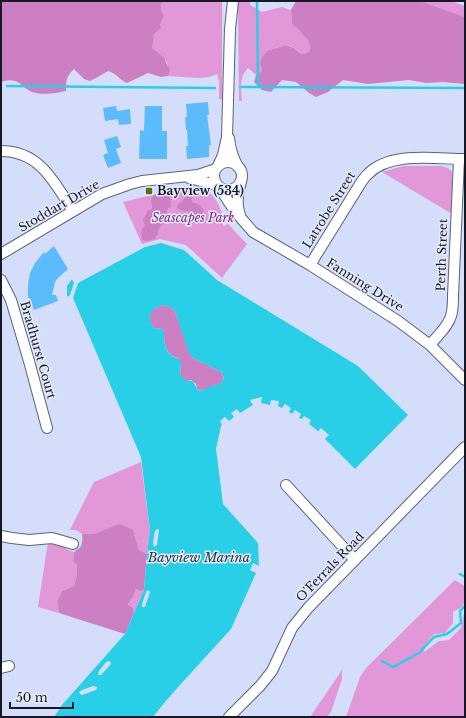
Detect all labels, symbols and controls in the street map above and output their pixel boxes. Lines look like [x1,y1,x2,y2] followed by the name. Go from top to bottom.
[299,168,358,251] street label: Latrobe Street
[16,176,102,235] street label: Stoddart Drive
[157,183,244,198] place label: Bayview (534)
[144,186,154,196] marker: Bayview (534)
[152,210,234,225] park label: Seascapes Park
[433,218,450,292] street label: Perth Street
[324,255,407,314] street label: Fanning Drive
[17,299,60,401] street label: Bradhurst Court
[293,529,367,605] street label: O'Ferrals Road
[147,549,250,566] water label: Bayview Marina
[10,684,73,710] scale bar
[16,690,48,705] text: 50 m

